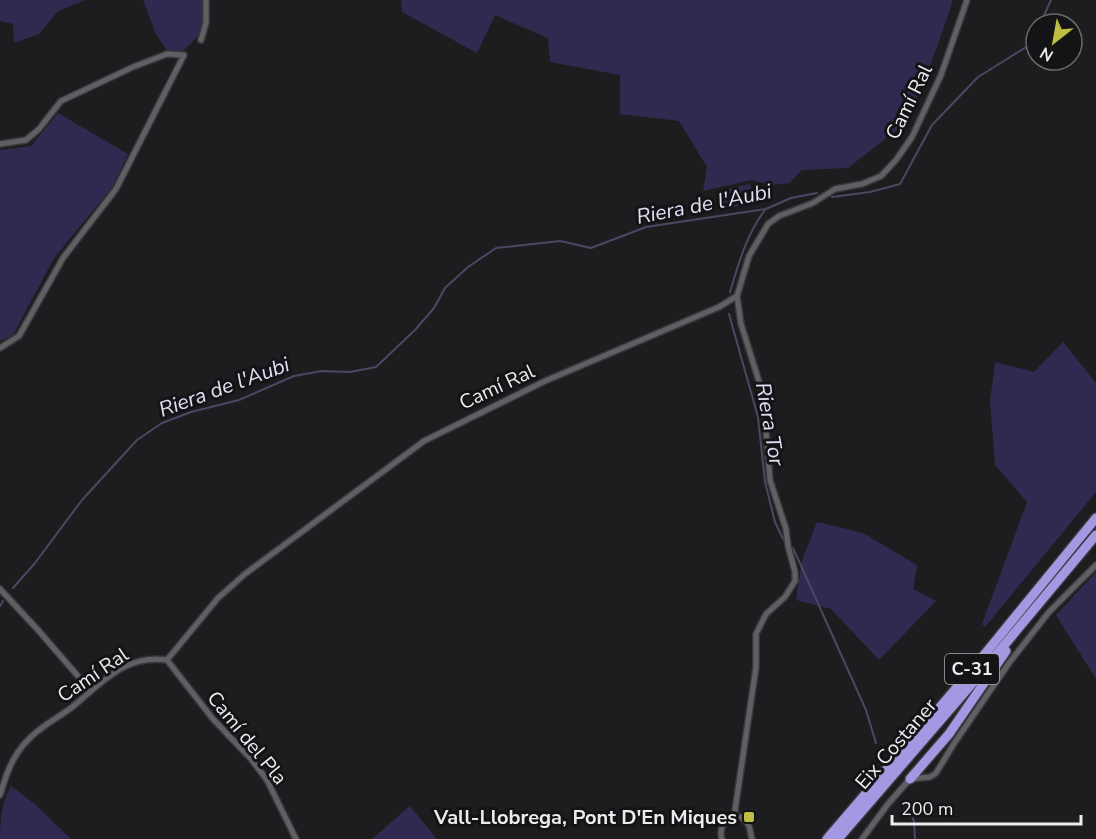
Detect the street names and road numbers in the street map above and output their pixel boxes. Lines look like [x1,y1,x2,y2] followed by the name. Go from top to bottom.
[879,60,939,144] street label: Camí Ral
[455,358,539,416] street label: Camí Ral
[52,641,134,709] street label: Camí Ral
[945,654,999,684] road number: C-31
[201,686,293,790] street label: Camí del Pla
[849,693,943,795] street label: Eix Costaner

